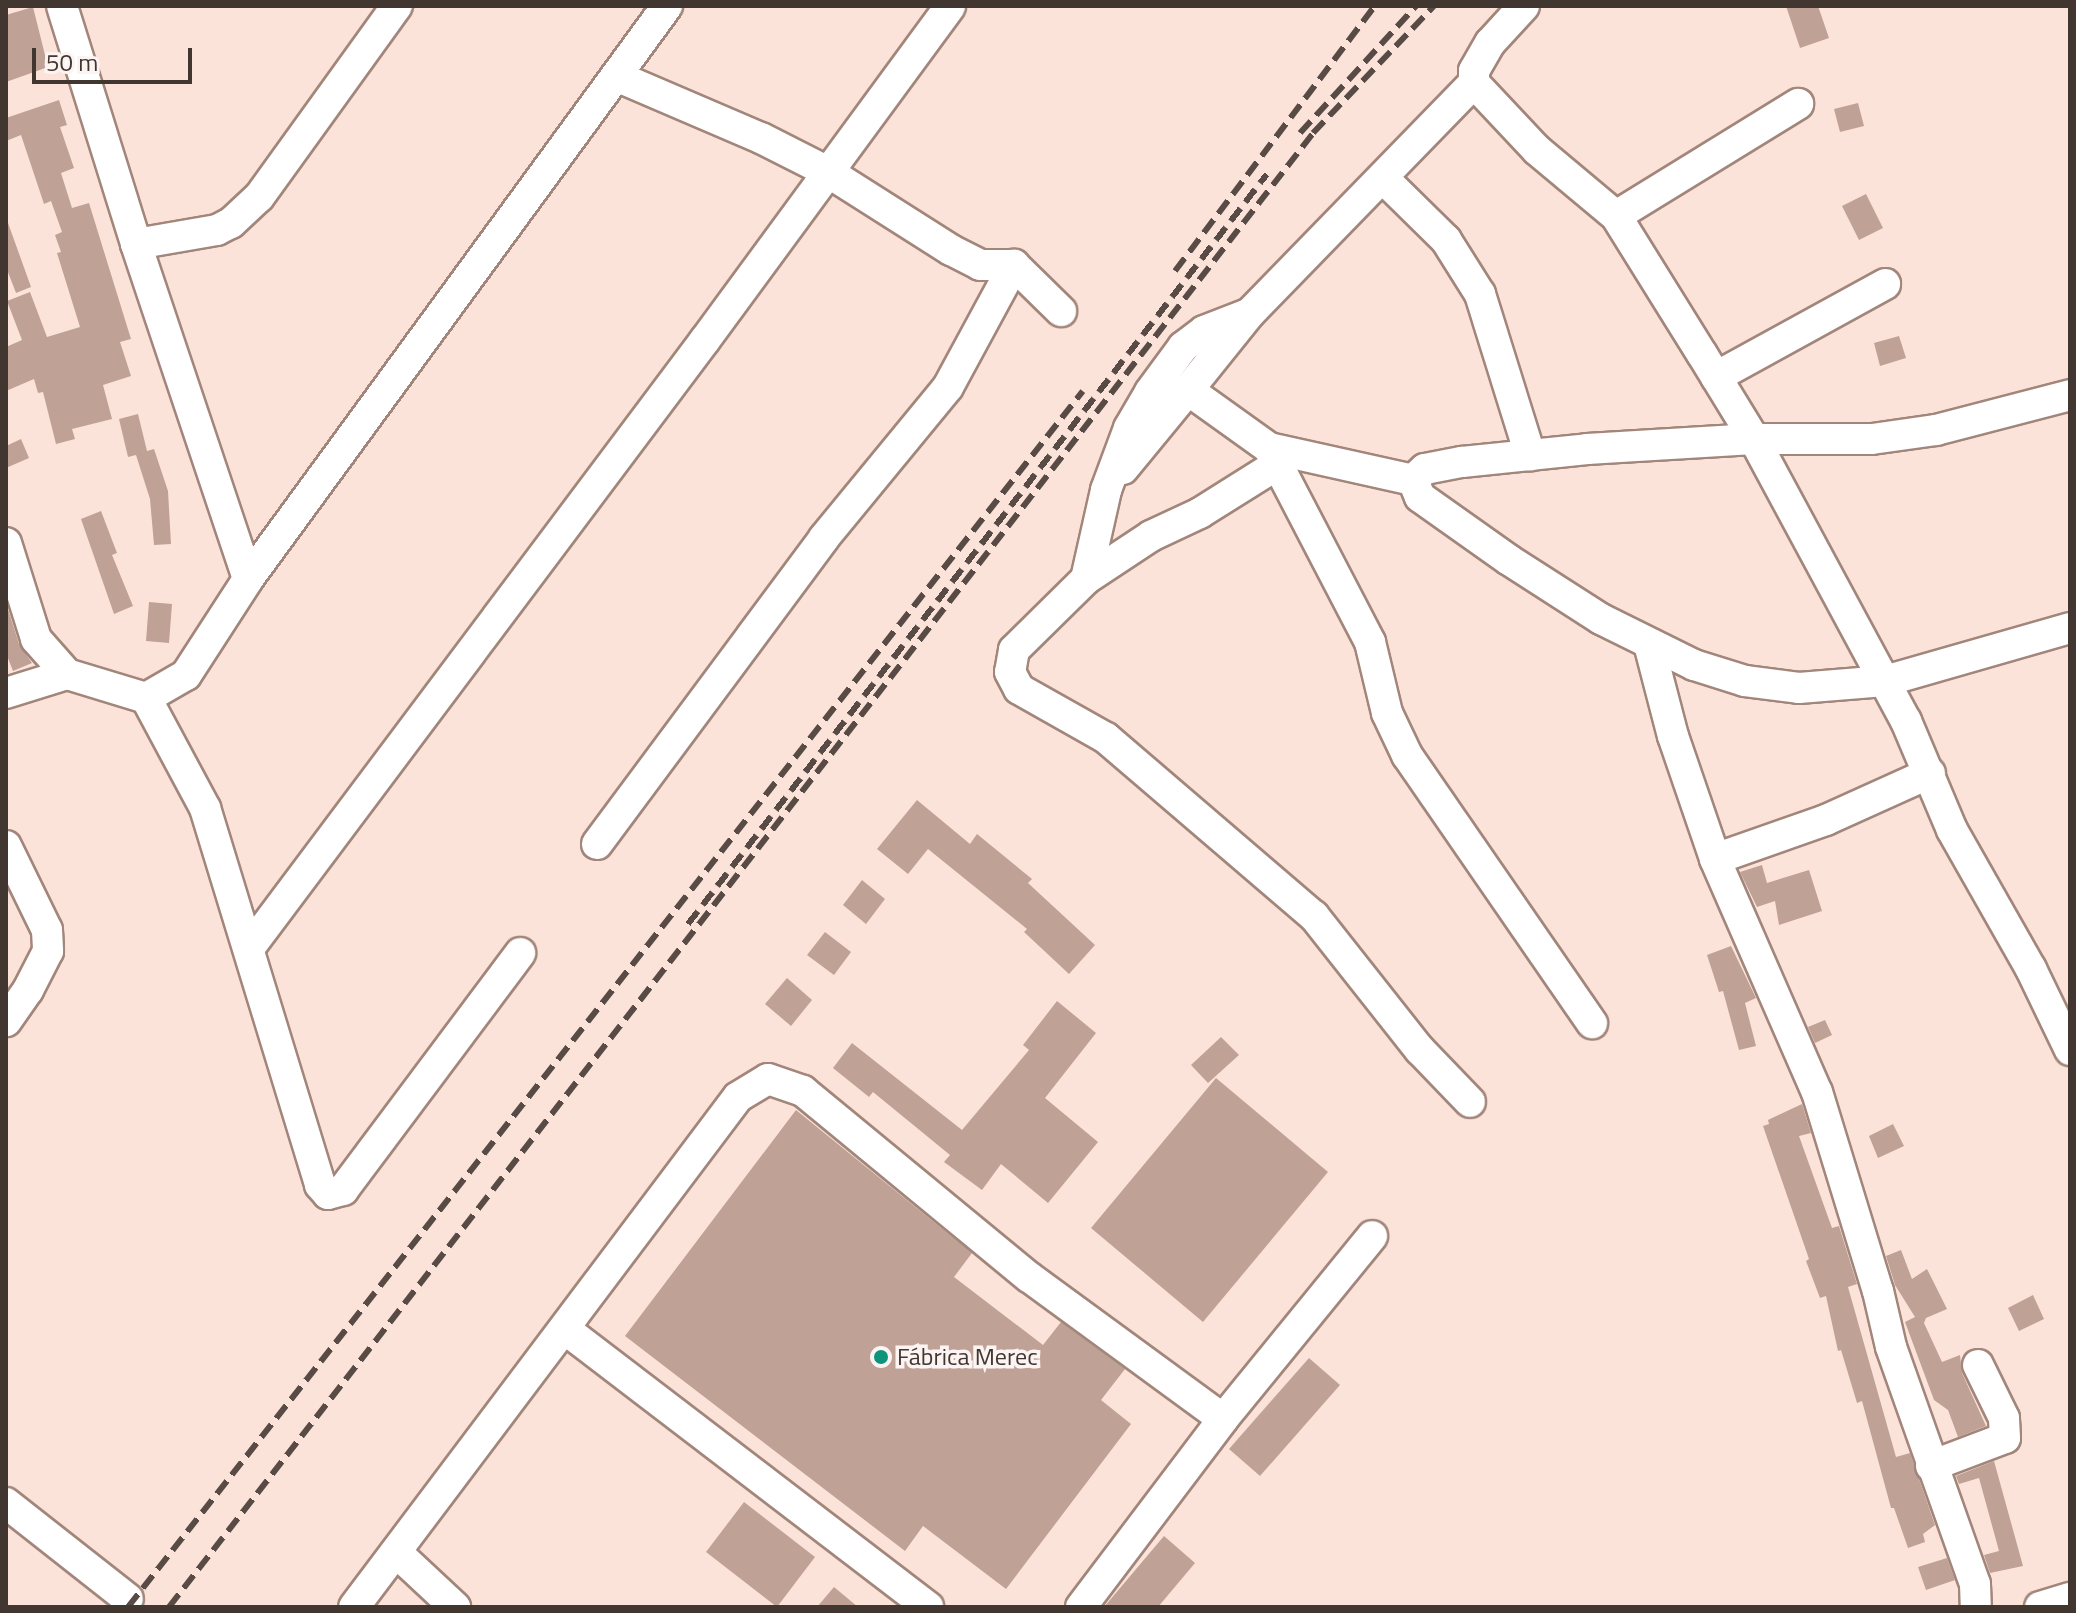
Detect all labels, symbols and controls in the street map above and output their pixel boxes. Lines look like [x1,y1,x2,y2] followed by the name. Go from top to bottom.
[36,32,196,82] scale bar
[46,44,98,80] text: 50 m
[897,1343,1038,1371] place label: Fábrica Merec
[872,1348,890,1366] marker: Fábrica Merec

